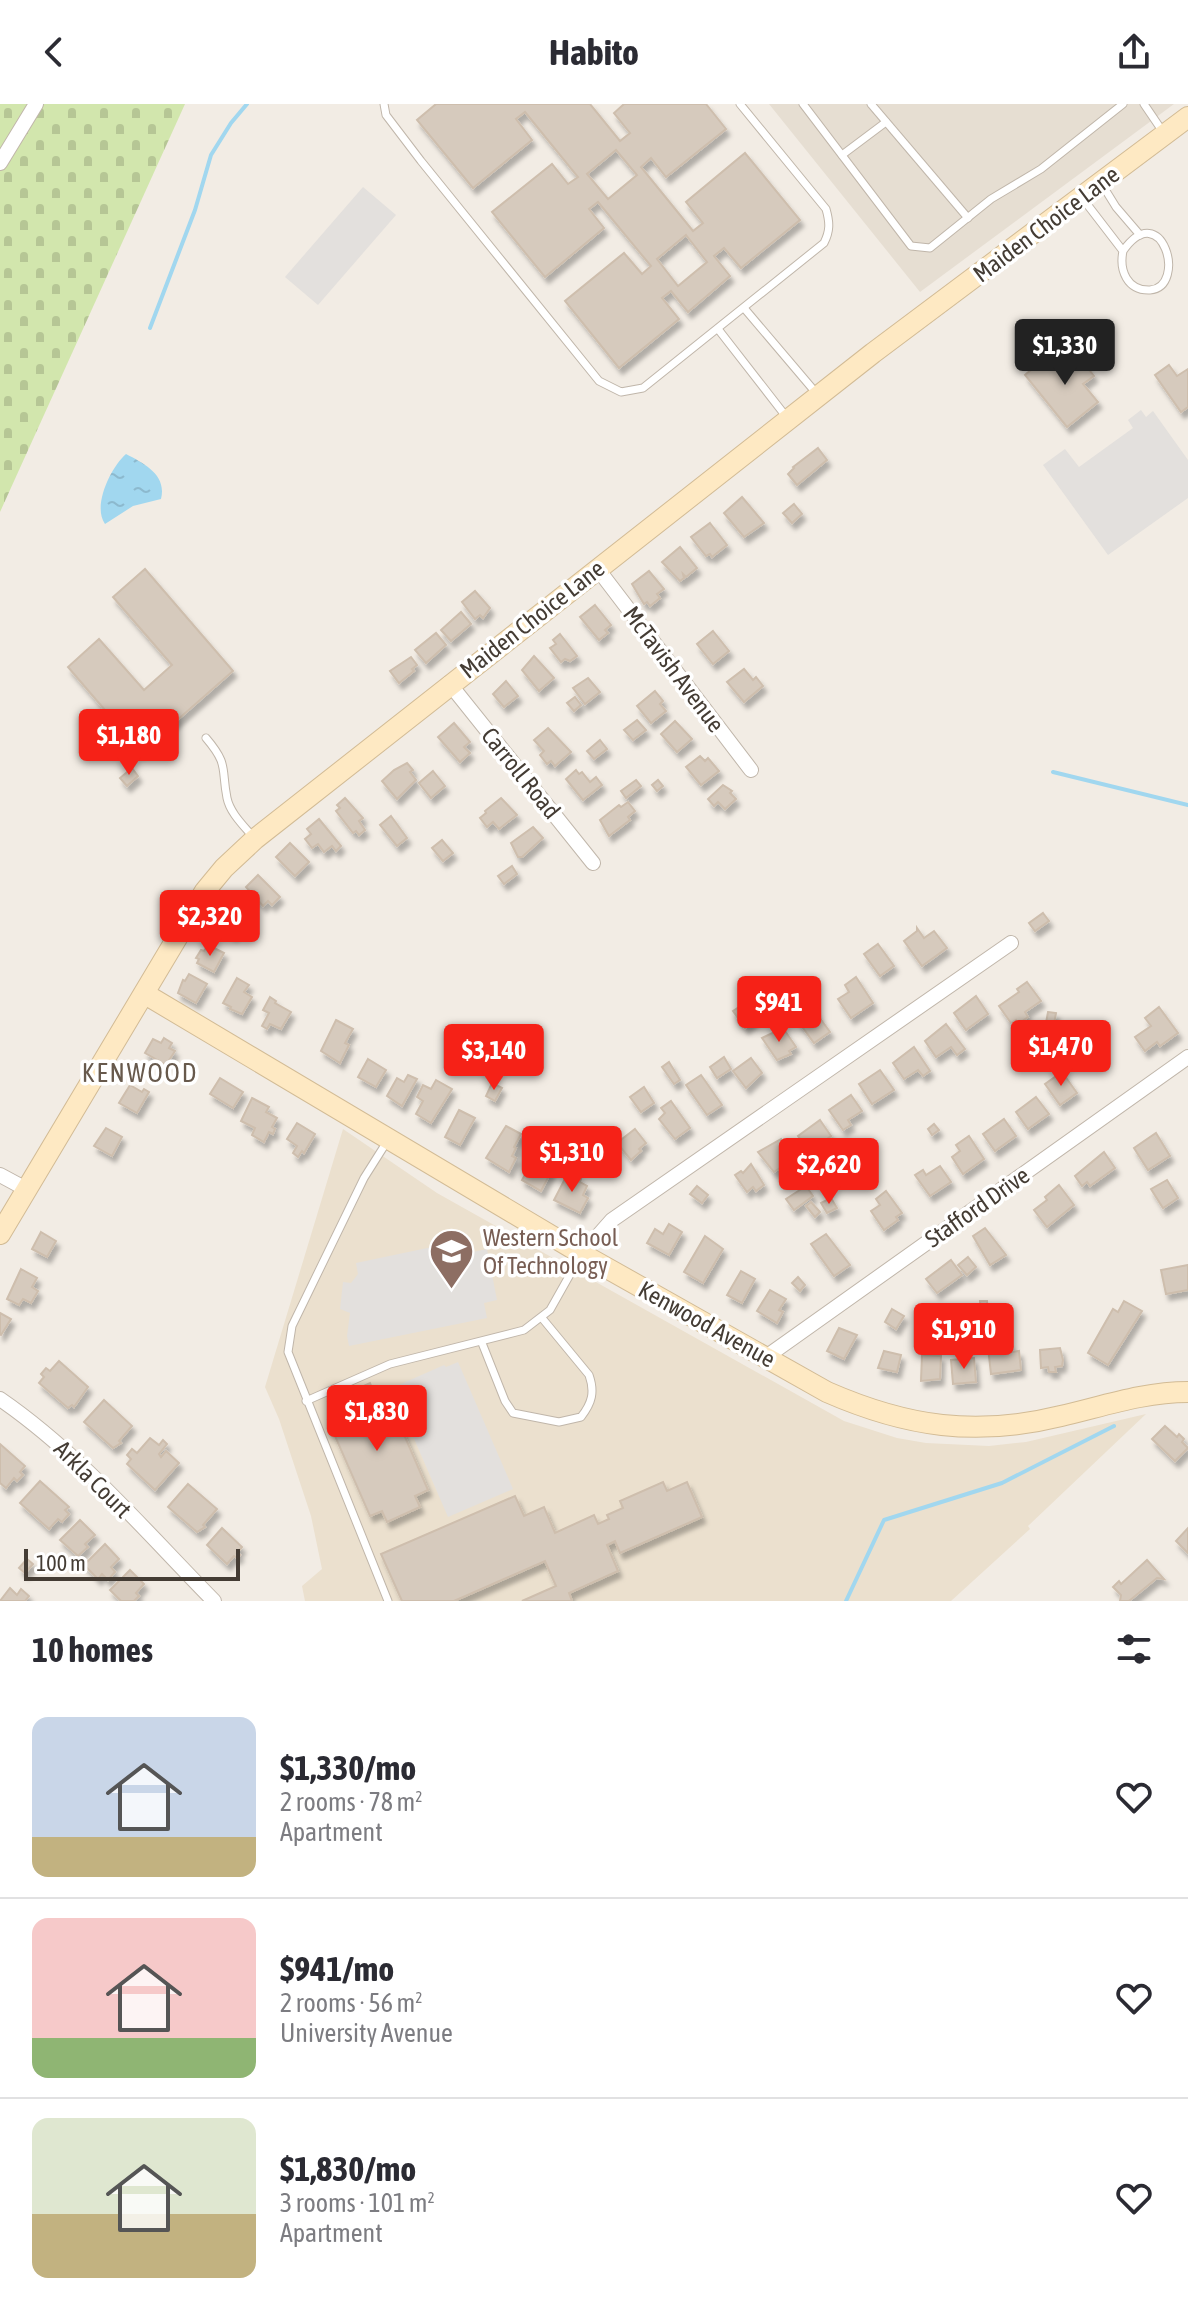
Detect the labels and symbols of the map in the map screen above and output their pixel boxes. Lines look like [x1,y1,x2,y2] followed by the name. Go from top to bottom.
[968,160,1124,288] street label: Maiden Choice Lane
[1000,319,1130,387] pin: $1,330
[455,554,609,684] street label: Maiden Choice Lane
[618,601,730,737] street label: McTavish Avenue
[64,709,194,777] pin: $1,180
[476,722,566,824] street label: Carroll Road
[145,890,275,958] pin: $2,320
[732,976,826,1044] pin: $941
[996,1020,1126,1088] pin: $1,470
[429,1024,559,1092] pin: $3,140
[82,1058,198,1088] district label: KENWOOD
[507,1126,637,1194] pin: $1,310
[764,1138,894,1206] pin: $2,620
[920,1161,1034,1253] street label: Stafford Drive
[483,1224,619,1279] place label: Western School Of Technology
[428,1227,476,1290] school or university icon: Western School Of Technology
[634,1275,780,1373] street label: Kenwood Avenue
[899,1303,1029,1371] pin: $1,910
[312,1385,442,1453] pin: $1,830
[49,1435,137,1523] street label: Arkla Court
[24,1545,240,1581] scale bar

